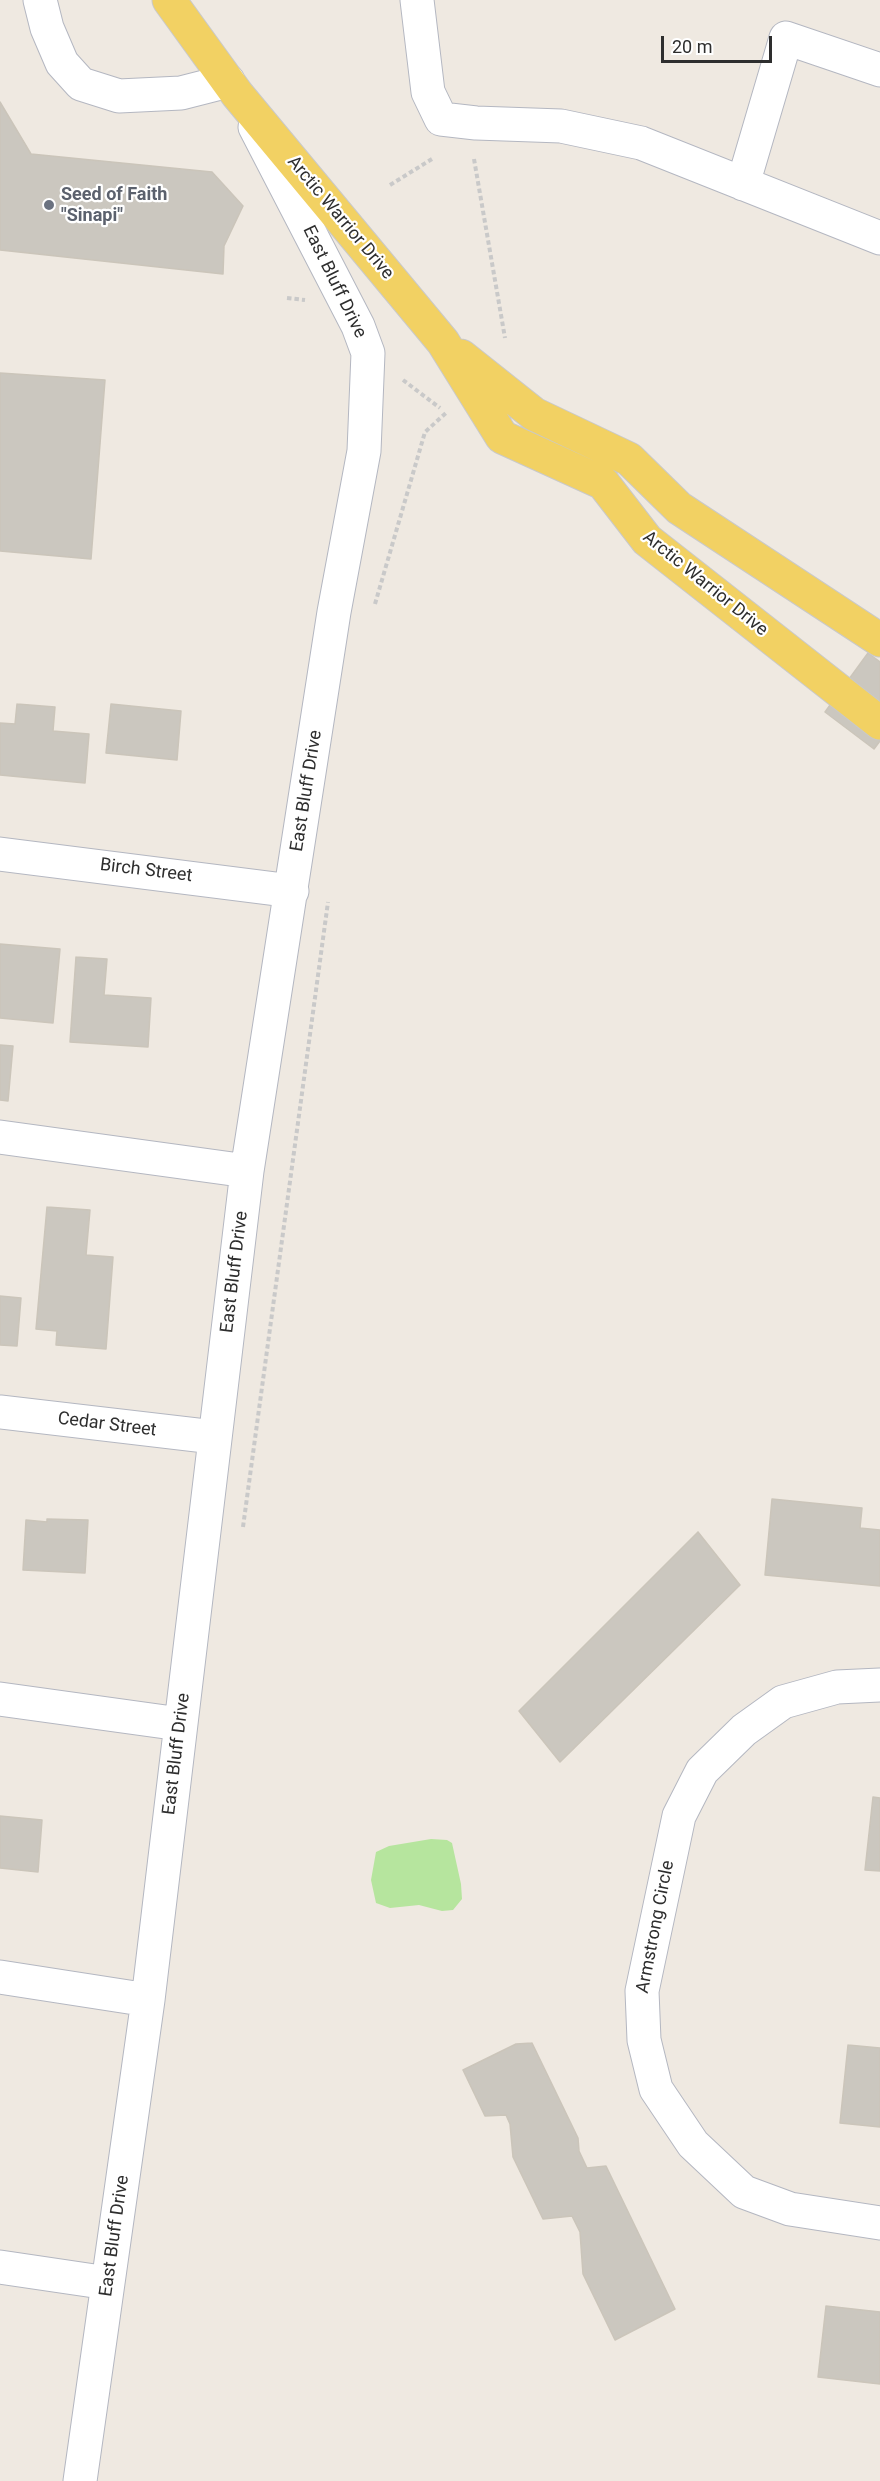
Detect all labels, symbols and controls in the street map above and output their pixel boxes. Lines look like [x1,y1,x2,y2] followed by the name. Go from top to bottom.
[664,24,775,62] scale bar
[672,36,712,57] text: 20 m
[282,152,398,284] street label: Arctic Warrior Drive
[61,184,167,226] place label: Seed of Faith "Sinapi"
[42,198,56,212] marker: Seed of Faith "Sinapi"
[297,222,371,342] street label: East Bluff Drive
[638,527,772,641] street label: Arctic Warrior Drive
[287,729,327,853] street label: East Bluff Drive
[99,855,193,887] street label: Birch Street
[217,1210,253,1334] street label: East Bluff Drive
[56,1408,158,1442] street label: Cedar Street
[159,1692,195,1816] street label: East Bluff Drive
[633,1859,679,1995] street label: Armstrong Circle
[96,2174,134,2298] street label: East Bluff Drive

